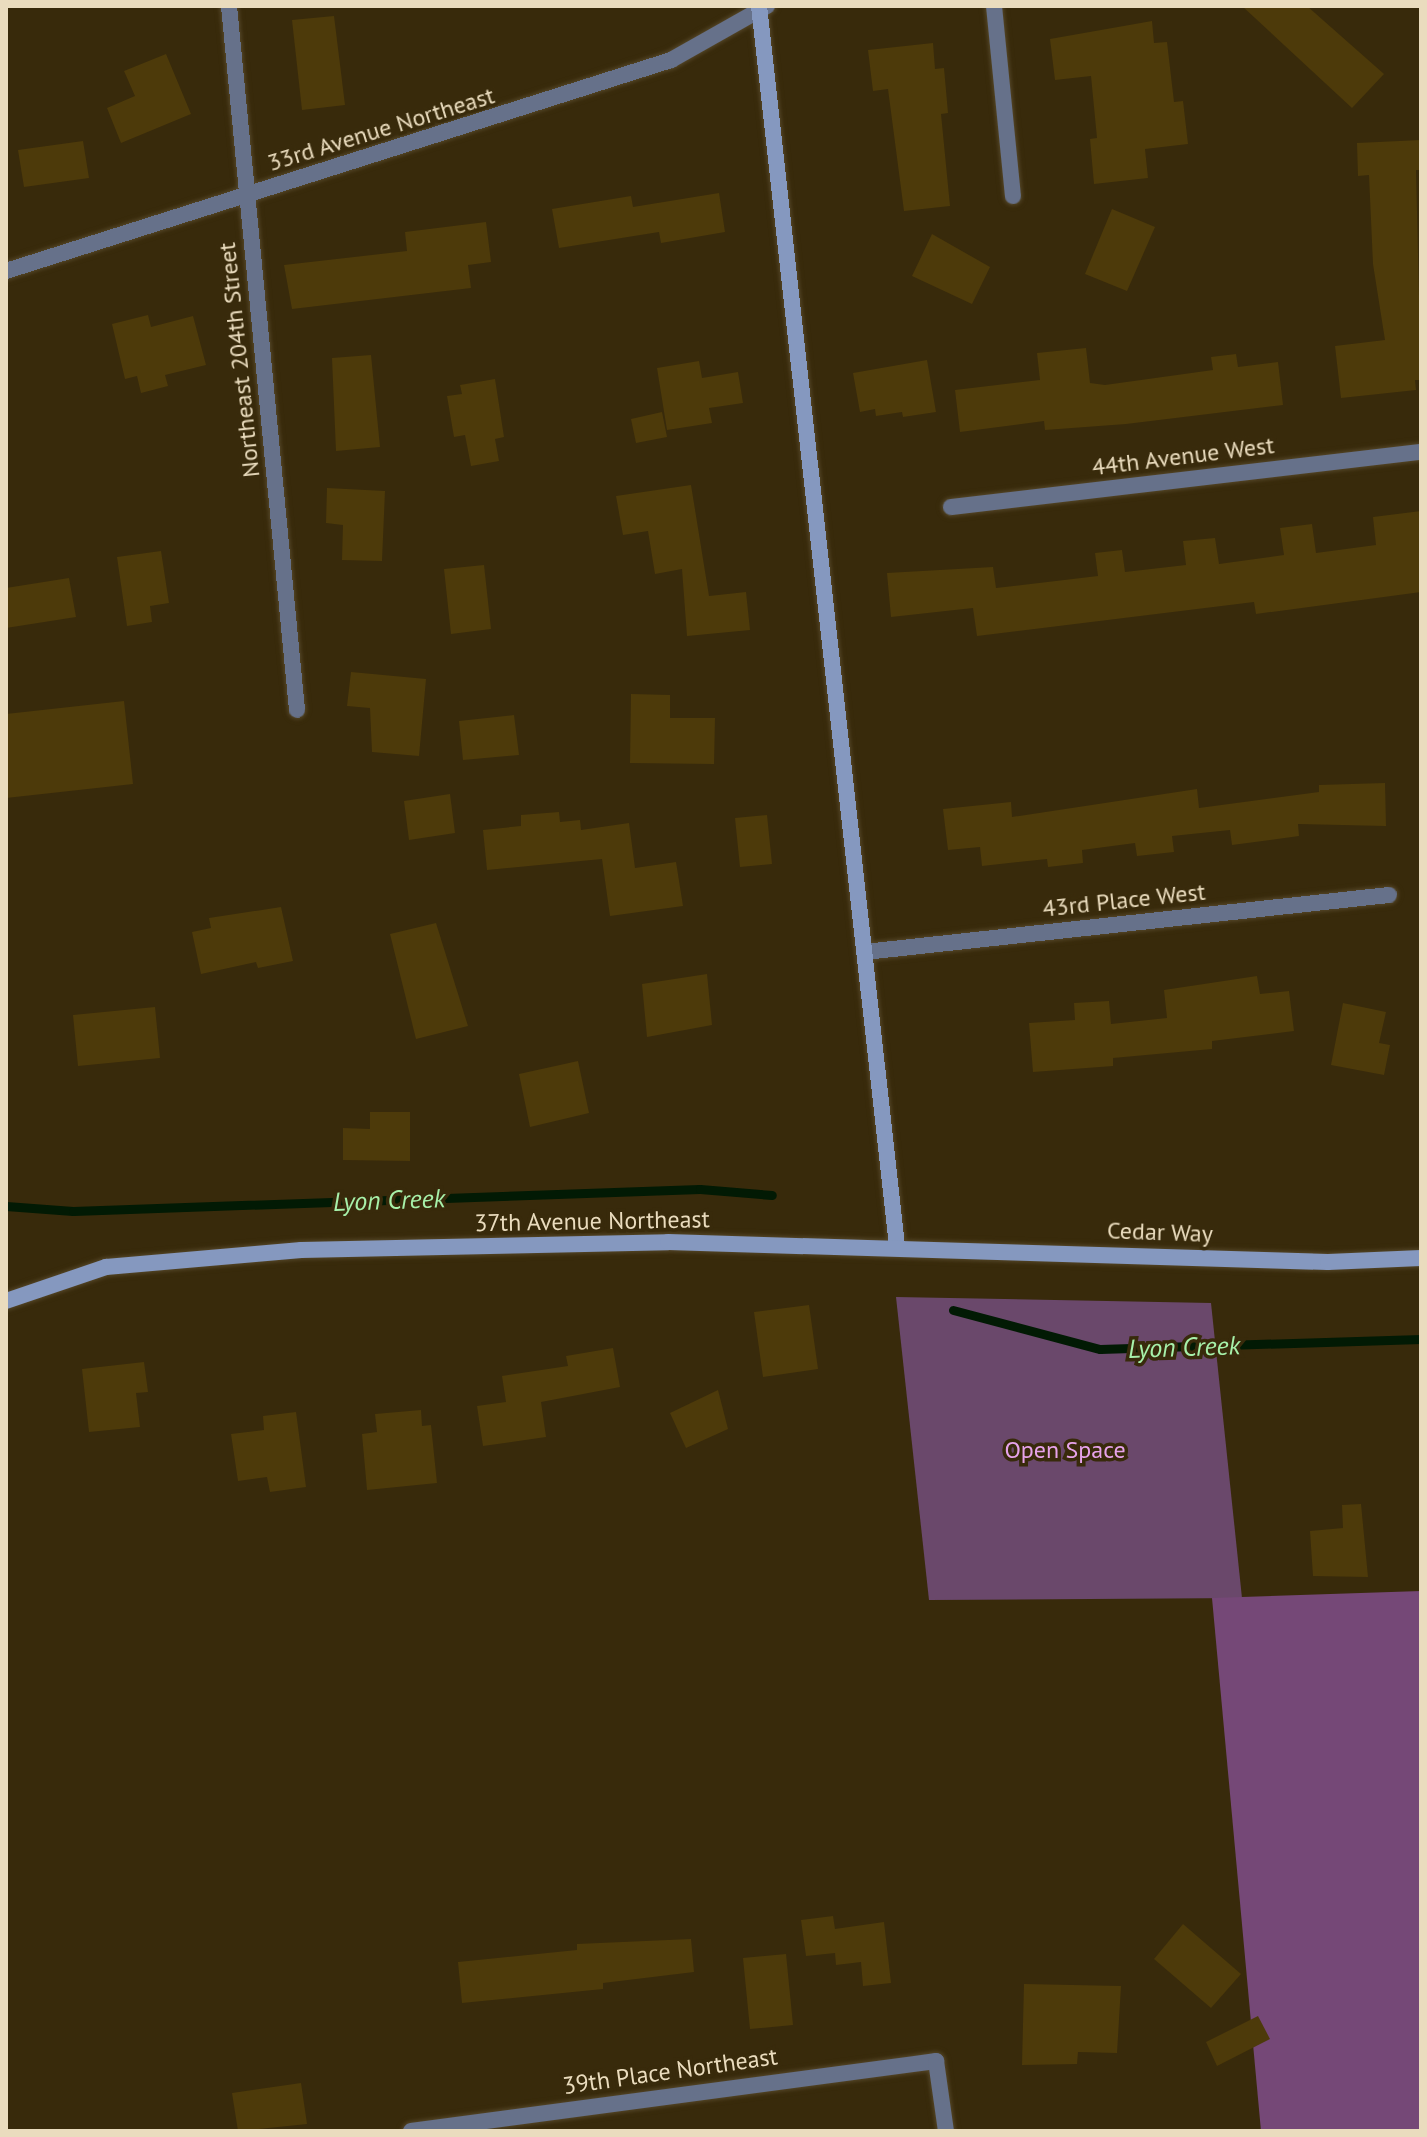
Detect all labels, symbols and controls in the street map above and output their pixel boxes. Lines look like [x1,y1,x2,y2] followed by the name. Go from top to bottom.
[264,81,498,177] street label: 33rd Avenue Northeast
[212,241,266,479] street label: Northeast 204th Street
[1090,430,1276,482] street label: 44th Avenue West
[1041,877,1207,923] street label: 43rd Place West
[332,1182,446,1218] water label: Lyon Creek
[474,1205,710,1237] street label: 37th Avenue Northeast
[1106,1216,1214,1248] street label: Cedar Way
[1127,1329,1241,1365] water label: Lyon Creek
[1004,1436,1126,1464] park label: Open Space
[561,2042,779,2100] street label: 39th Place Northeast

